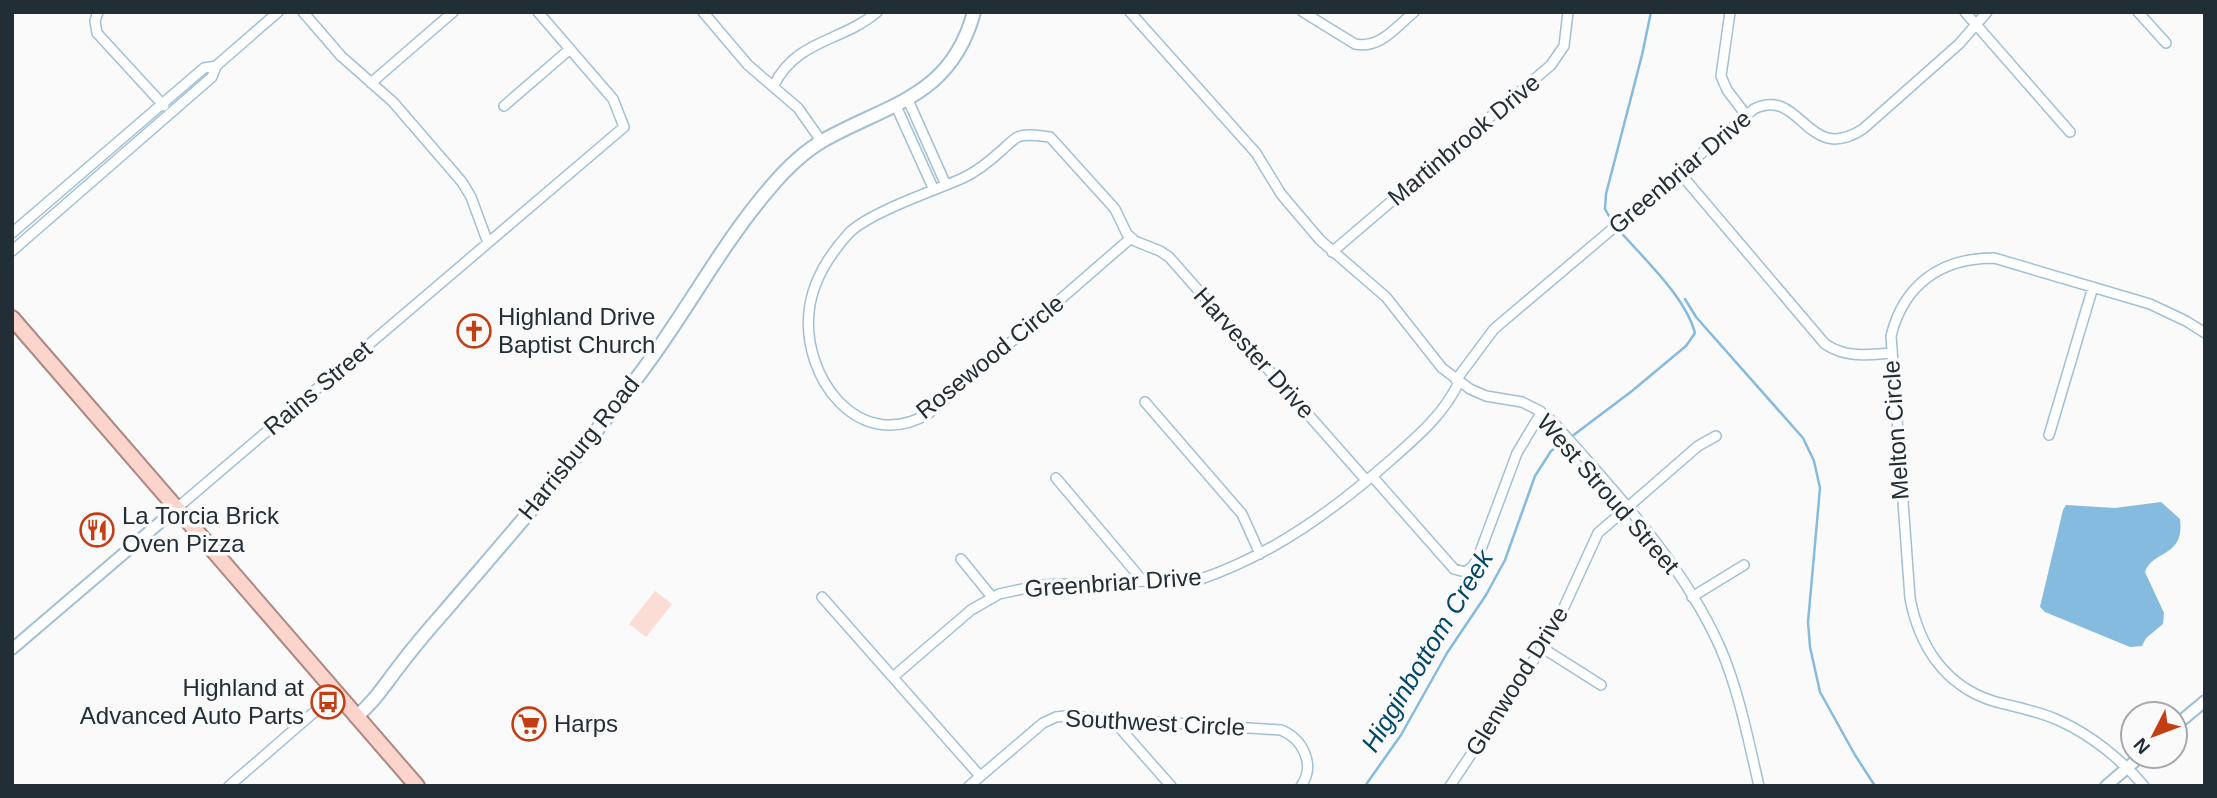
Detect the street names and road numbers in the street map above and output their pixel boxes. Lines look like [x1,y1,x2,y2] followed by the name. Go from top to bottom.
[1382,68,1545,211] street label: Martinbrook Drive
[1603,104,1756,239] street label: Greenbriar Drive
[1189,282,1320,424] street label: Harvester Drive
[911,289,1069,424] street label: Rosewood Circle
[258,335,377,440] street label: Rains Street
[1877,359,1914,501] street label: Melton Circle
[513,371,645,525] street label: Harrisburg Road
[1532,408,1685,579] street label: West Stroud Street
[1024,563,1202,602] street label: Greenbriar Drive
[1460,601,1573,760] street label: Glenwood Drive
[1064,704,1246,741] street label: Southwest Circle

